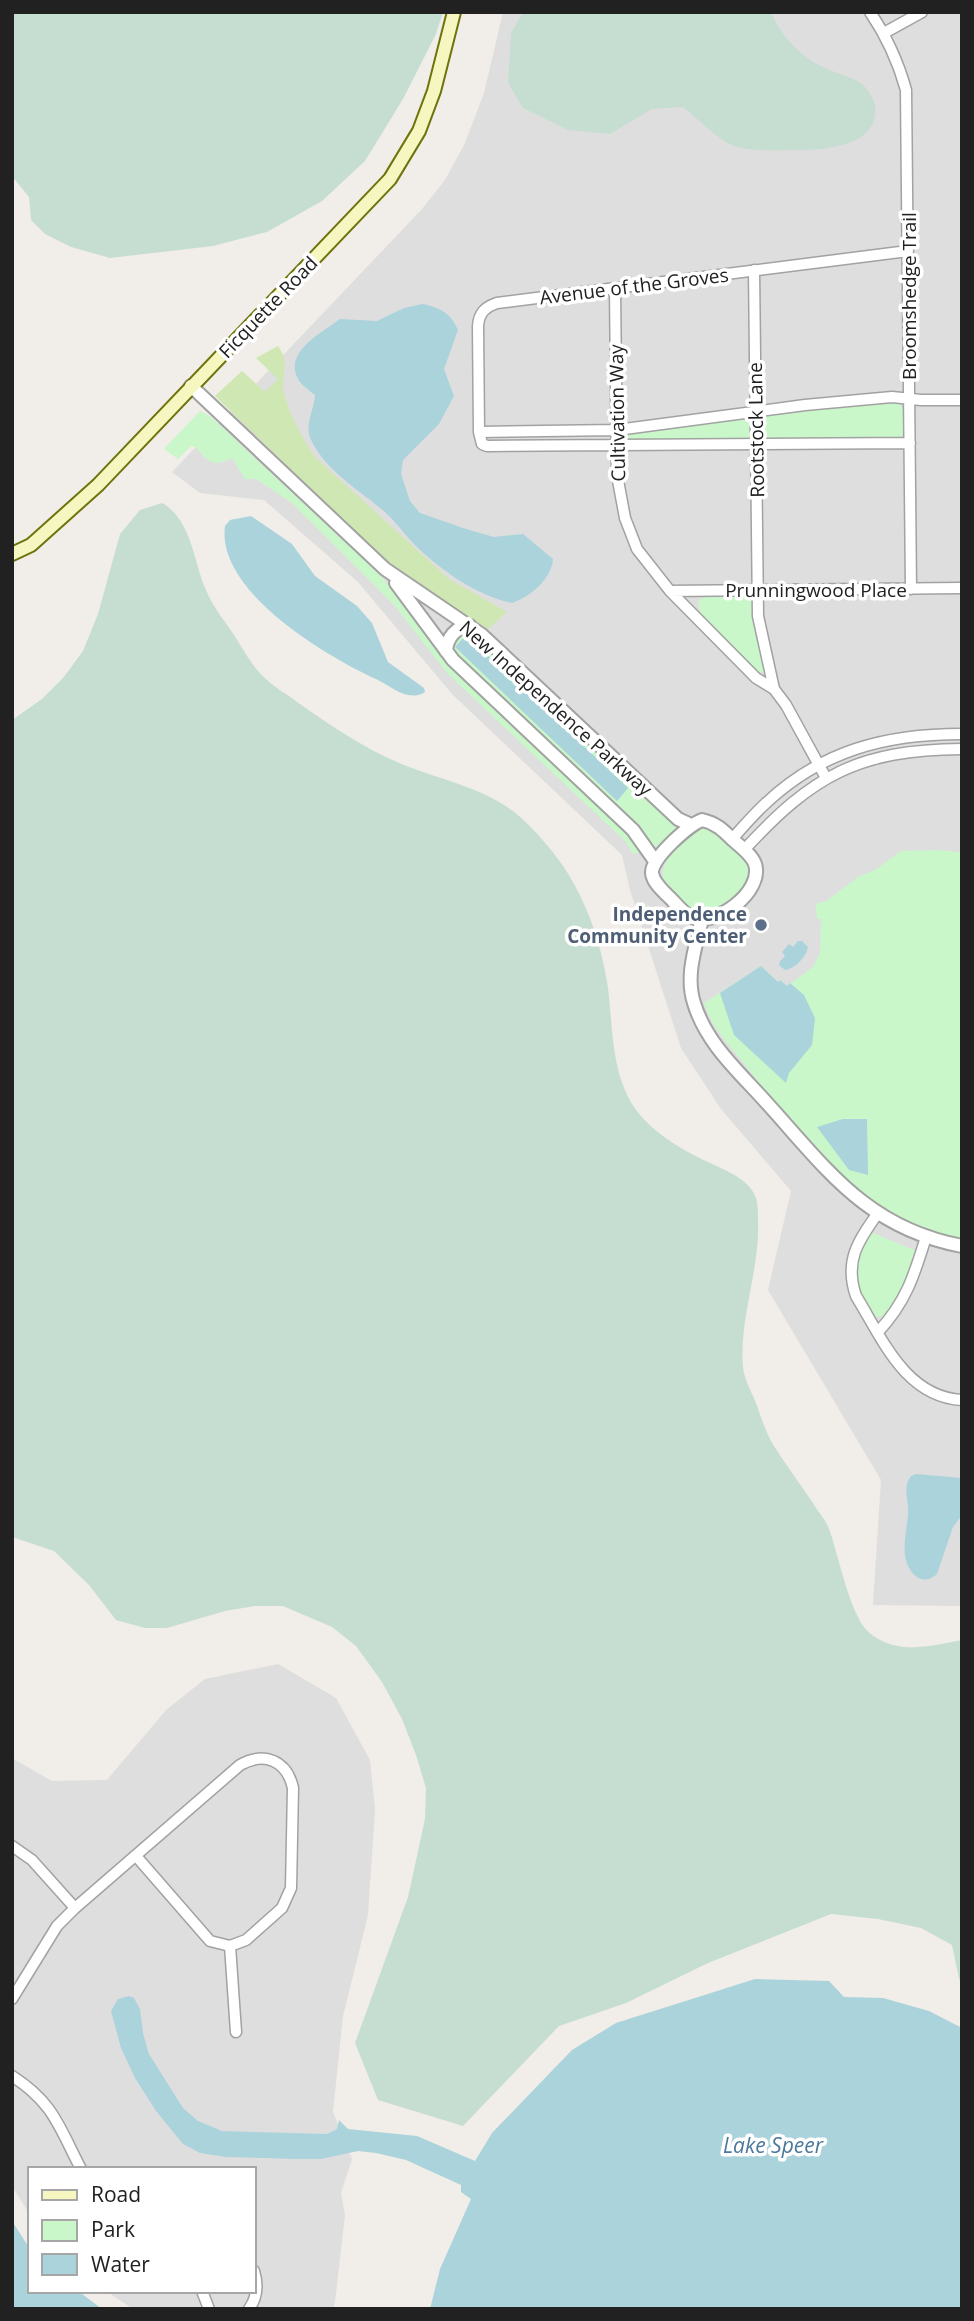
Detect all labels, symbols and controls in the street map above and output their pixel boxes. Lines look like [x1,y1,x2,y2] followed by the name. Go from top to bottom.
[896,212,922,380] street label: Broomshedge Trail
[213,250,323,364] street label: Ficquette Road
[538,262,730,310] street label: Avenue of the Groves
[603,344,631,482] street label: Cultivation Way
[742,362,770,498] street label: Rootstock Lane
[725,577,907,603] street label: Prunningwood Place
[454,614,658,802] street label: New Independence Parkway
[567,901,747,949] place label: Independence Community Center
[753,917,769,933] marker: Independence Community Center
[723,2131,824,2159] water label: Lake Speer
[28,2167,256,2293] legend
[91,2180,141,2208] text: Road
[91,2215,135,2243] text: Park
[91,2250,150,2278] text: Water

